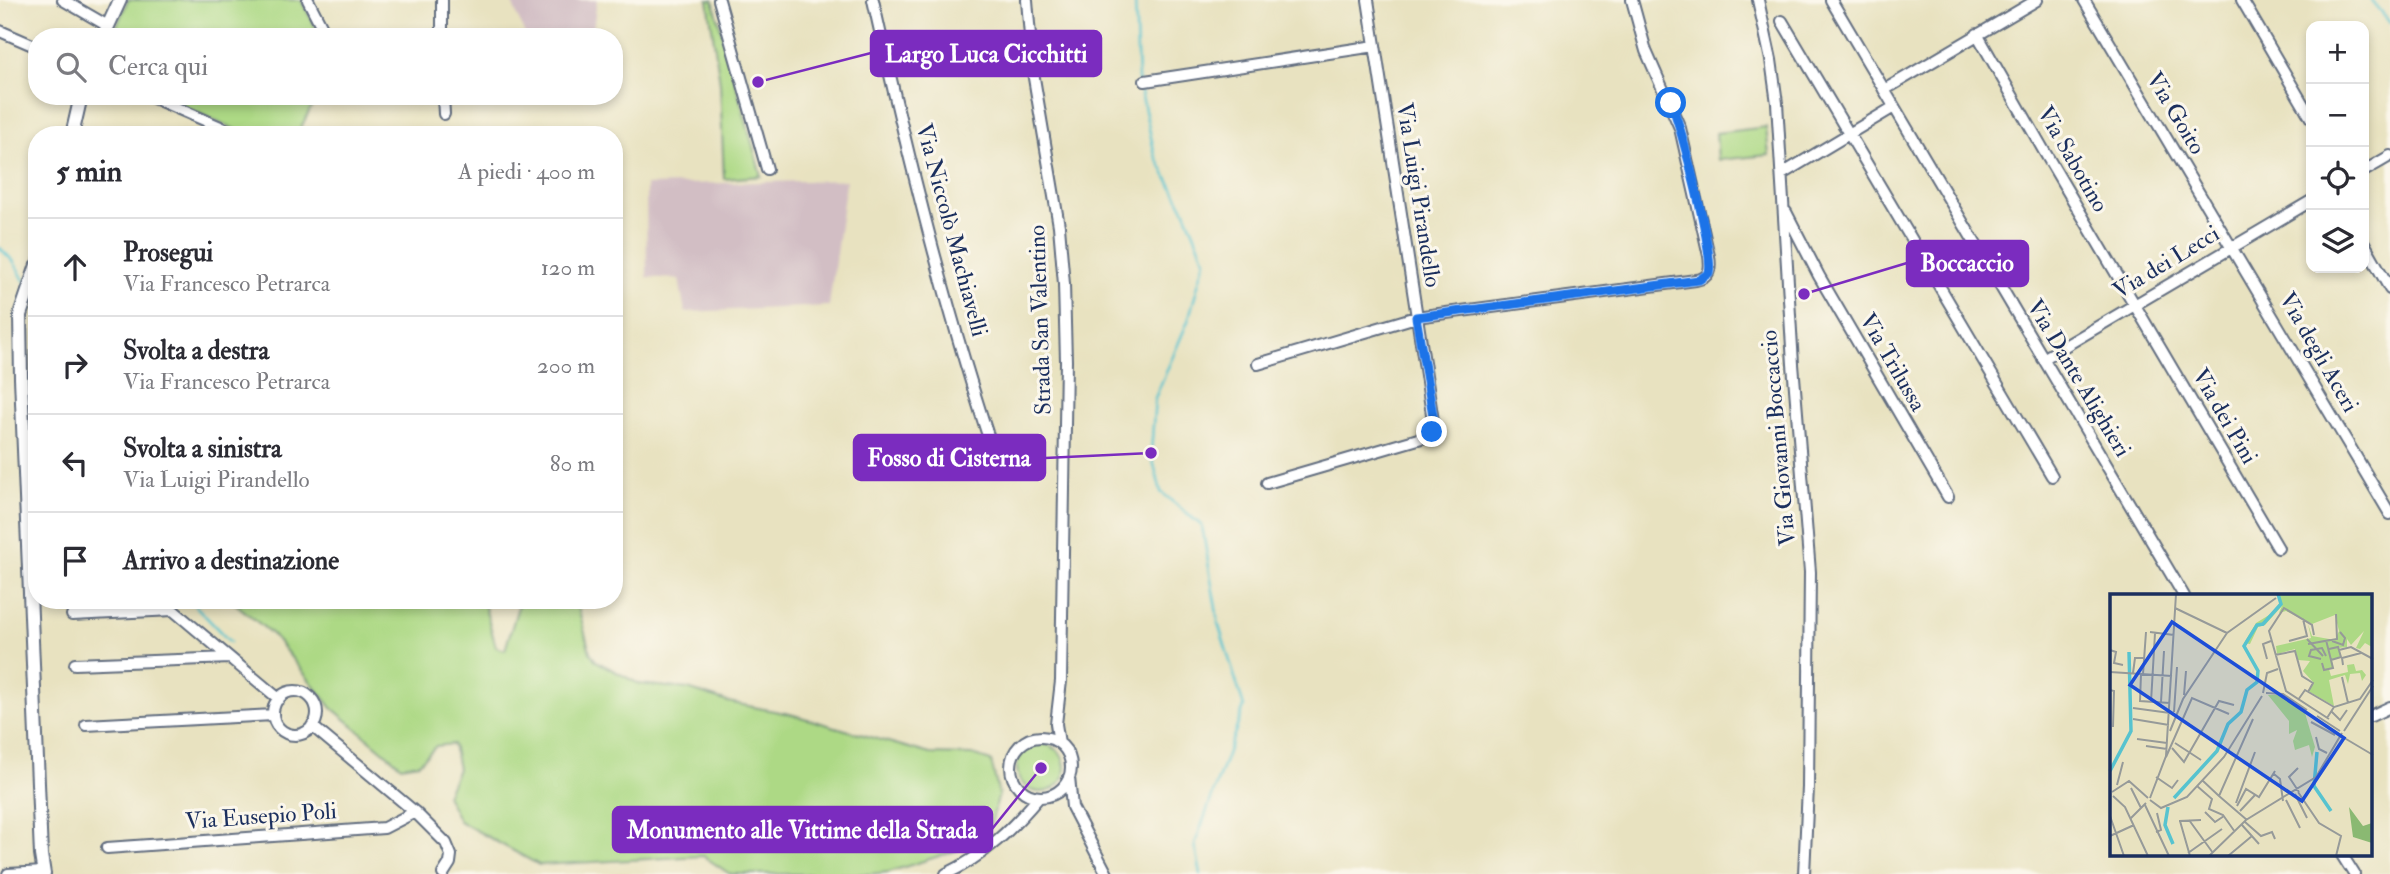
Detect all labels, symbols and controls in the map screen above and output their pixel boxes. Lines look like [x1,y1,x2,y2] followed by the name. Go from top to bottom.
[2306,21,2369,273] map controls
[2306,21,2369,84] button: +
[28,28,623,105] search box
[871,31,1101,76] callout: Largo Luca Cicchitti
[885,39,1088,70] text: Largo Luca Cicchitti
[52,48,90,86] icon: search
[108,51,208,83] text: Cerca qui
[2140,66,2212,160] street label: Via Goito
[2306,84,2369,147] button: −
[1655,87,1686,118] route start
[1390,101,1448,289] street label: Via Luigi Pirandello
[2031,101,2115,217] street label: Via Sabotino
[910,120,994,340] street label: Via Niccolò Machiavelli
[2306,147,2369,210] button: locate
[56,153,122,190] text: 5 min
[458,157,595,186] text: A piedi · 400 m
[2306,210,2369,273] button: layers
[2107,219,2225,305] street label: Via dei Lecci
[1022,224,1058,416] street label: Strada San Valentino
[123,237,213,269] text: Prosegui
[1907,241,2028,286] callout: Boccaccio
[56,248,94,286] icon: ahead
[1920,248,2014,279] text: Boccaccio
[541,253,595,282] text: 120 m
[123,269,330,298] text: Via Francesco Petrarca
[2273,287,2365,417] street label: Via degli Aceri
[2021,294,2137,462] street label: Via Dante Alighieri
[1853,308,1933,417] street label: Via Trilussa
[1754,329,1802,547] street label: Via Giovanni Boccaccio
[123,335,269,367] text: Svolta a destra
[56,346,94,384] icon: right
[537,351,595,380] text: 200 m
[2186,363,2264,469] street label: Via dei Pini
[123,367,330,396] text: Via Francesco Petrarca
[1416,416,1447,447] route end
[123,433,282,465] text: Svolta a sinistra
[854,435,1045,480] callout: Fosso di Cisterna
[867,443,1032,474] text: Fosso di Cisterna
[56,444,94,482] icon: left
[550,449,595,478] text: 80 m
[123,465,310,494] text: Via Luigi Pirandello
[56,542,94,580] icon: arrive
[123,545,339,577] text: Arrivo a destinazione
[2110,594,2372,856] inset map
[184,796,338,837] street label: Via Eusepio Poli
[613,807,992,852] callout: Monumento alle Vittime della Strada
[626,815,978,846] text: Monumento alle Vittime della Strada

